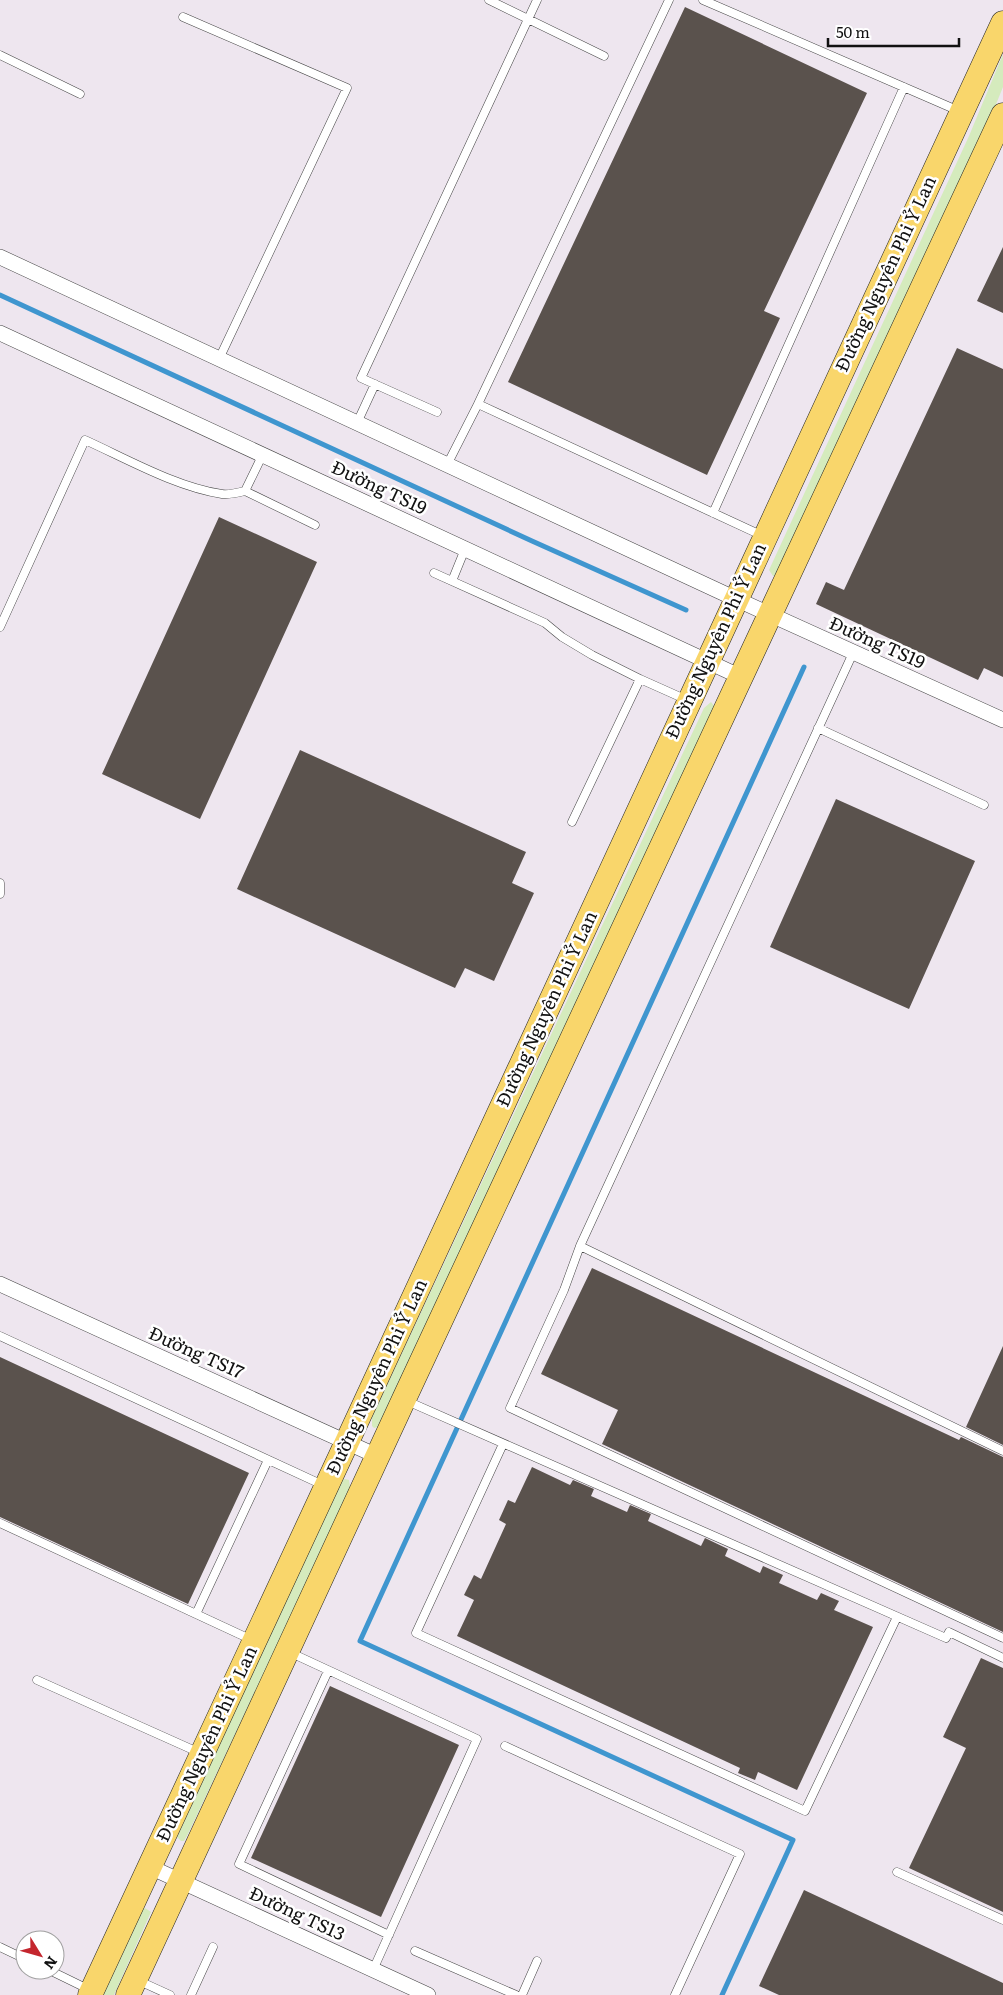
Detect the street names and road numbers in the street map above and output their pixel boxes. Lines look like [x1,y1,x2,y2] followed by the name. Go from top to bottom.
[827,171,942,376] street label: Đường Nguyên Phi Ỷ Lan
[327,453,432,521] street label: Đường TS19
[657,538,772,743] street label: Đường Nguyên Phi Ỷ Lan
[825,608,930,675] street label: Đường TS19
[488,906,603,1111] street label: Đường Nguyên Phi Ỷ Lan
[318,1274,433,1479] street label: Đường Nguyên Phi Ỷ Lan
[145,1319,249,1385] street label: Đường TS17
[148,1641,263,1846] street label: Đường Nguyên Phi Ỷ Lan
[245,1879,350,1947] street label: Đường TS13

